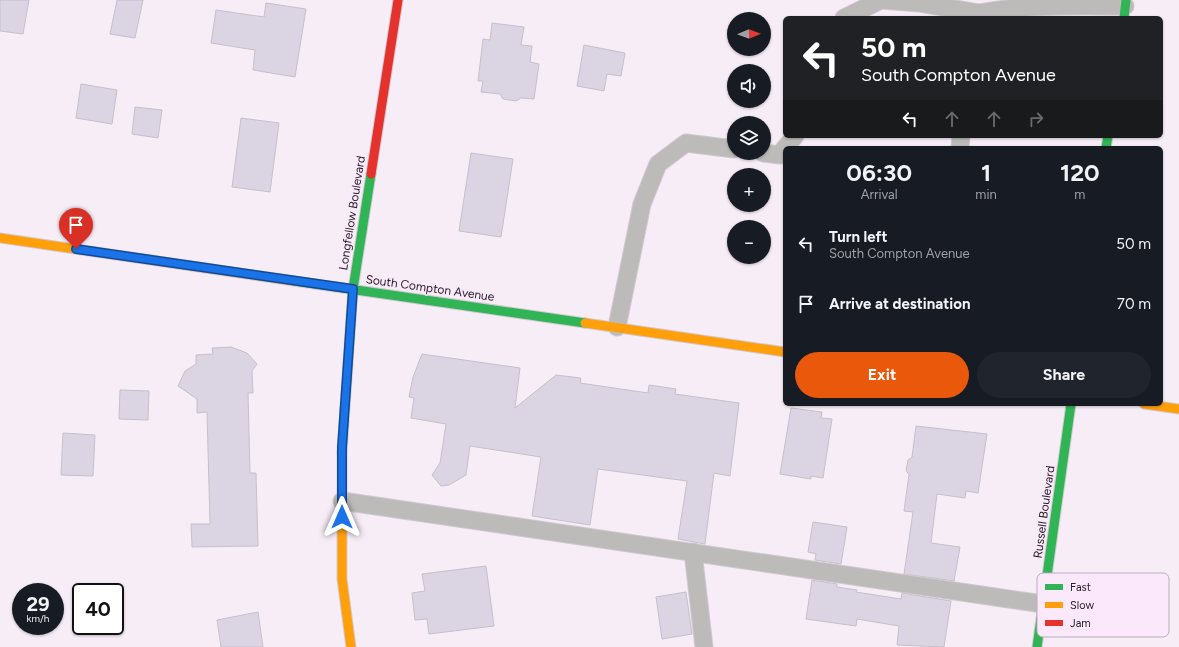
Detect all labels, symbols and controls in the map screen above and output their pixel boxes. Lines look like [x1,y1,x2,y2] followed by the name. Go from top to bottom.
[727,12,771,56] north arrow
[727,12,771,264] map controls
[861,30,927,64] text: 50 m
[795,32,847,84] icon: left
[727,64,771,108] button: sound
[861,64,1056,86] text: South Compton Avenue
[899,108,921,130] icon: left
[941,108,963,130] icon: ahead
[983,108,1005,130] icon: ahead
[1025,108,1047,130] icon: right
[727,116,771,160] button: layers
[336,155,368,271] street label: Longfellow Boulevard
[846,158,912,187] text: 06:30
[981,158,991,187] text: 1
[1060,158,1100,187] text: 120
[727,168,771,212] button: +
[861,187,898,202] text: Arrival
[975,187,997,202] text: min
[1074,187,1085,202] text: m
[59,208,93,249] pin
[65,214,87,236] icon: arrive
[727,220,771,264] button: −
[829,228,887,246] text: Turn left
[795,233,817,255] icon: left
[1116,235,1151,253] text: 50 m
[829,246,970,261] text: South Compton Avenue
[365,272,496,304] street label: South Compton Avenue
[795,293,817,315] icon: arrive
[829,295,970,313] text: Arrive at destination
[1117,295,1151,313] text: 70 m
[795,352,969,398] button: Exit
[977,352,1151,398] button: Share
[1031,465,1057,559] street label: Russell Boulevard
[321,496,363,538] position arrow
[1037,573,1169,637] legend
[1070,581,1091,594] text: Fast
[72,583,124,635] speed limit sign: 40
[26,592,50,616] text: 29
[1070,599,1094,612] text: Slow
[27,612,49,625] text: km/h
[1070,617,1091,630] text: Jam

